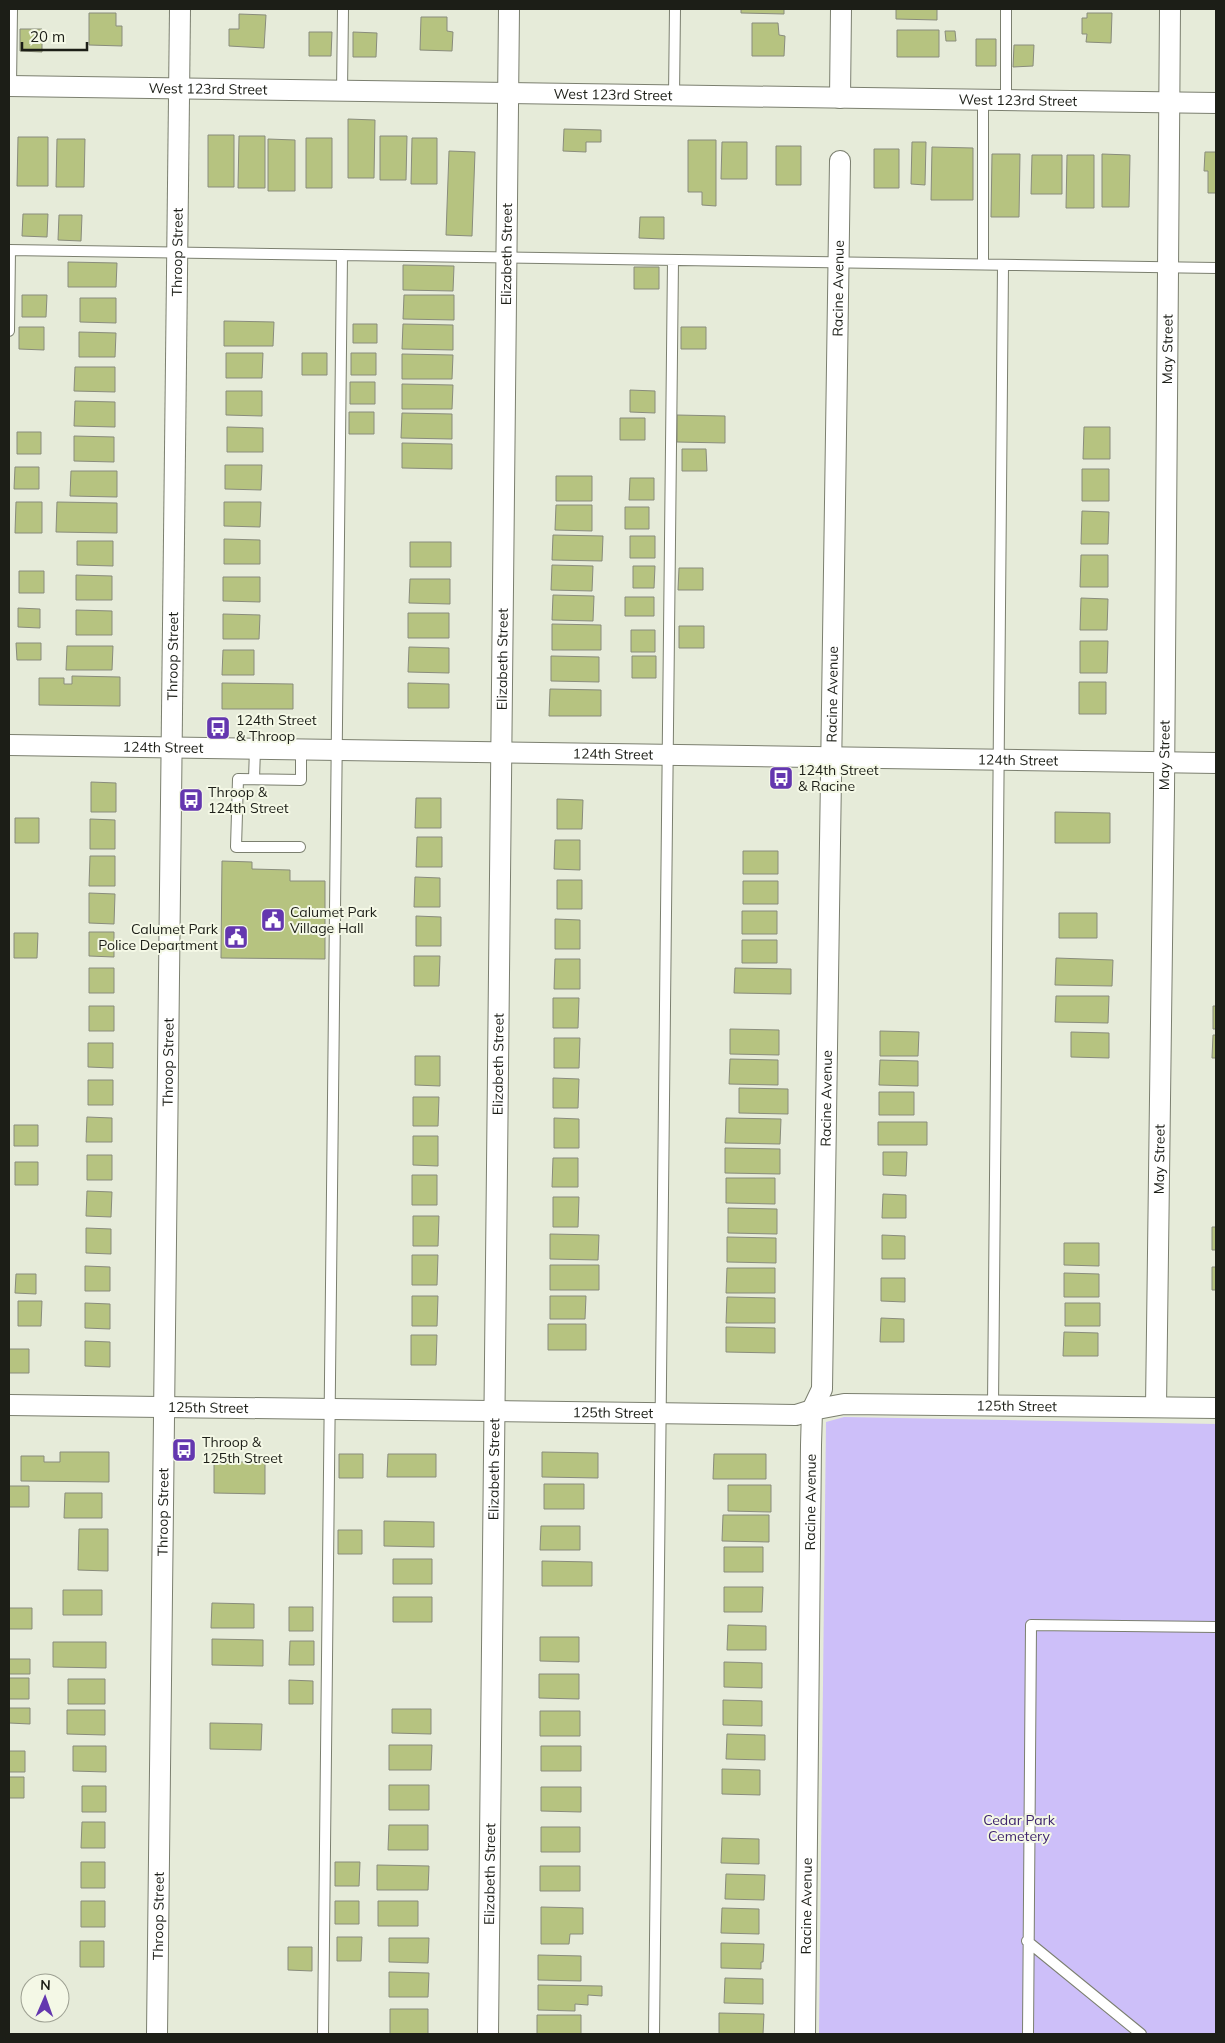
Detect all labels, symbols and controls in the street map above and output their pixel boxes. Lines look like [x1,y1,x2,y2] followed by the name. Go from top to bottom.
[22,20,88,52] scale bar
[30,27,65,46] text: 20 m
[148,79,268,99] street label: West 123rd Street
[553,85,673,104] street label: West 123rd Street
[958,90,1078,110] street label: West 123rd Street
[497,203,516,305] street label: Elizabeth Street
[168,208,187,296] street label: Throop Street
[828,240,848,337] street label: Racine Avenue
[1158,314,1177,384] street label: May Street
[493,608,512,710] street label: Elizabeth Street
[163,612,182,700] street label: Throop Street
[822,646,842,743] street label: Racine Avenue
[236,711,317,745] place label: 124th Street & Throop
[205,715,231,741] bus stop icon: 124th Street & Throop
[1155,720,1174,790] street label: May Street
[122,738,204,757] street label: 124th Street
[572,744,654,764] street label: 124th Street
[977,750,1058,770] street label: 124th Street
[798,761,879,795] place label: 124th Street & Racine
[768,765,794,791] bus stop icon: 124th Street & Racine
[208,783,289,817] place label: Throop & 124th Street
[178,787,204,813] bus stop icon: Throop & 124th Street
[290,903,378,937] place label: Calumet Park Village Hall
[260,907,286,933] public building icon: Calumet Park Village Hall
[98,920,219,954] place label: Calumet Park Police Department
[223,924,249,950] public building icon: Calumet Park Police Department
[489,1013,508,1115] street label: Elizabeth Street
[159,1018,178,1106] street label: Throop Street
[817,1050,836,1147] street label: Racine Avenue
[1150,1124,1169,1194] street label: May Street
[976,1396,1057,1415] street label: 125th Street
[167,1398,249,1417] street label: 125th Street
[572,1403,654,1422] street label: 125th Street
[484,1418,503,1520] street label: Elizabeth Street
[202,1433,283,1467] place label: Throop & 125th Street
[171,1437,197,1463] bus stop icon: Throop & 125th Street
[801,1454,820,1550] street label: Racine Avenue
[153,1468,172,1556] street label: Throop Street
[983,1811,1056,1845] park label: Cedar Park Cemetery
[480,1823,499,1925] street label: Elizabeth Street
[797,1858,816,1954] street label: Racine Avenue
[149,1872,168,1960] street label: Throop Street
[20,1973,70,2023] north arrow
[40,1976,51,1994] text: N

